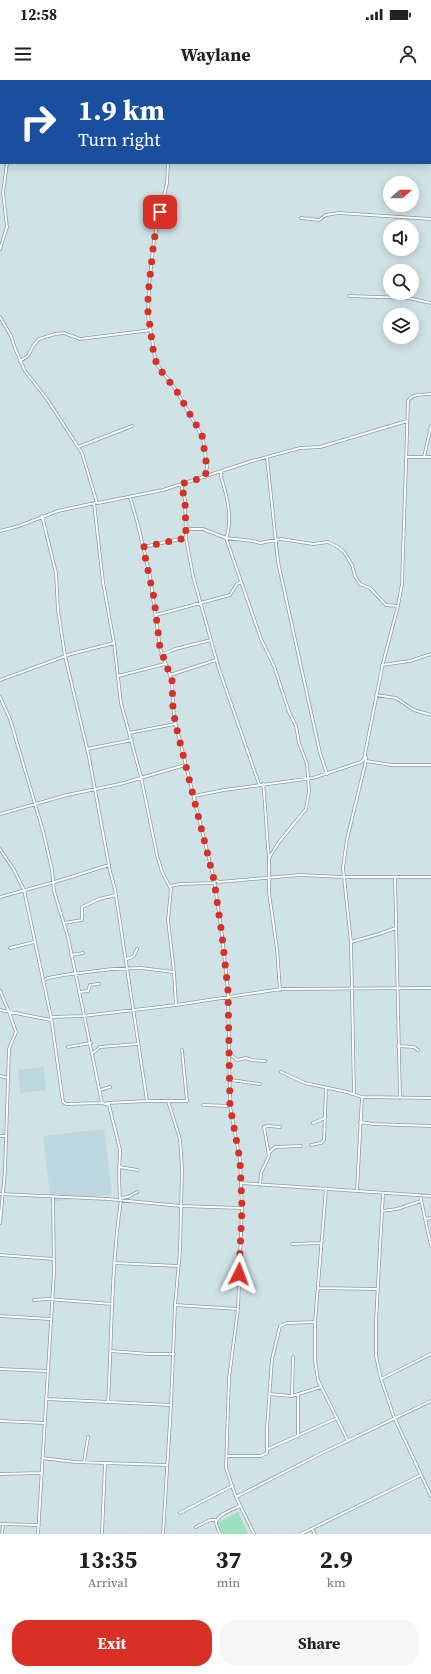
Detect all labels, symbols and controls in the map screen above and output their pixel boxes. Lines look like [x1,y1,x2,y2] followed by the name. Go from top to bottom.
[20,4,57,25] text: 12:58
[180,42,251,67] text: Waylane
[12,43,34,65] icon: menu
[397,43,419,65] icon: person
[78,91,165,129] text: 1.9 km
[12,96,64,148] icon: right
[78,127,160,152] text: Turn right
[383,176,419,212] north arrow
[383,176,419,344] map controls
[143,195,177,229] pin
[149,201,171,223] icon: arrive
[383,220,419,256] button: sound
[383,264,419,300] button: search
[383,308,419,344] button: layers
[218,1253,260,1295] position arrow
[78,1543,137,1576] text: 13:35
[215,1543,242,1576] text: 37
[320,1543,353,1576] text: 2.9
[88,1574,128,1591] text: Arrival
[217,1574,240,1591] text: min
[327,1574,346,1591] text: km
[12,1620,212,1666] button: Exit
[220,1620,419,1666] button: Share

